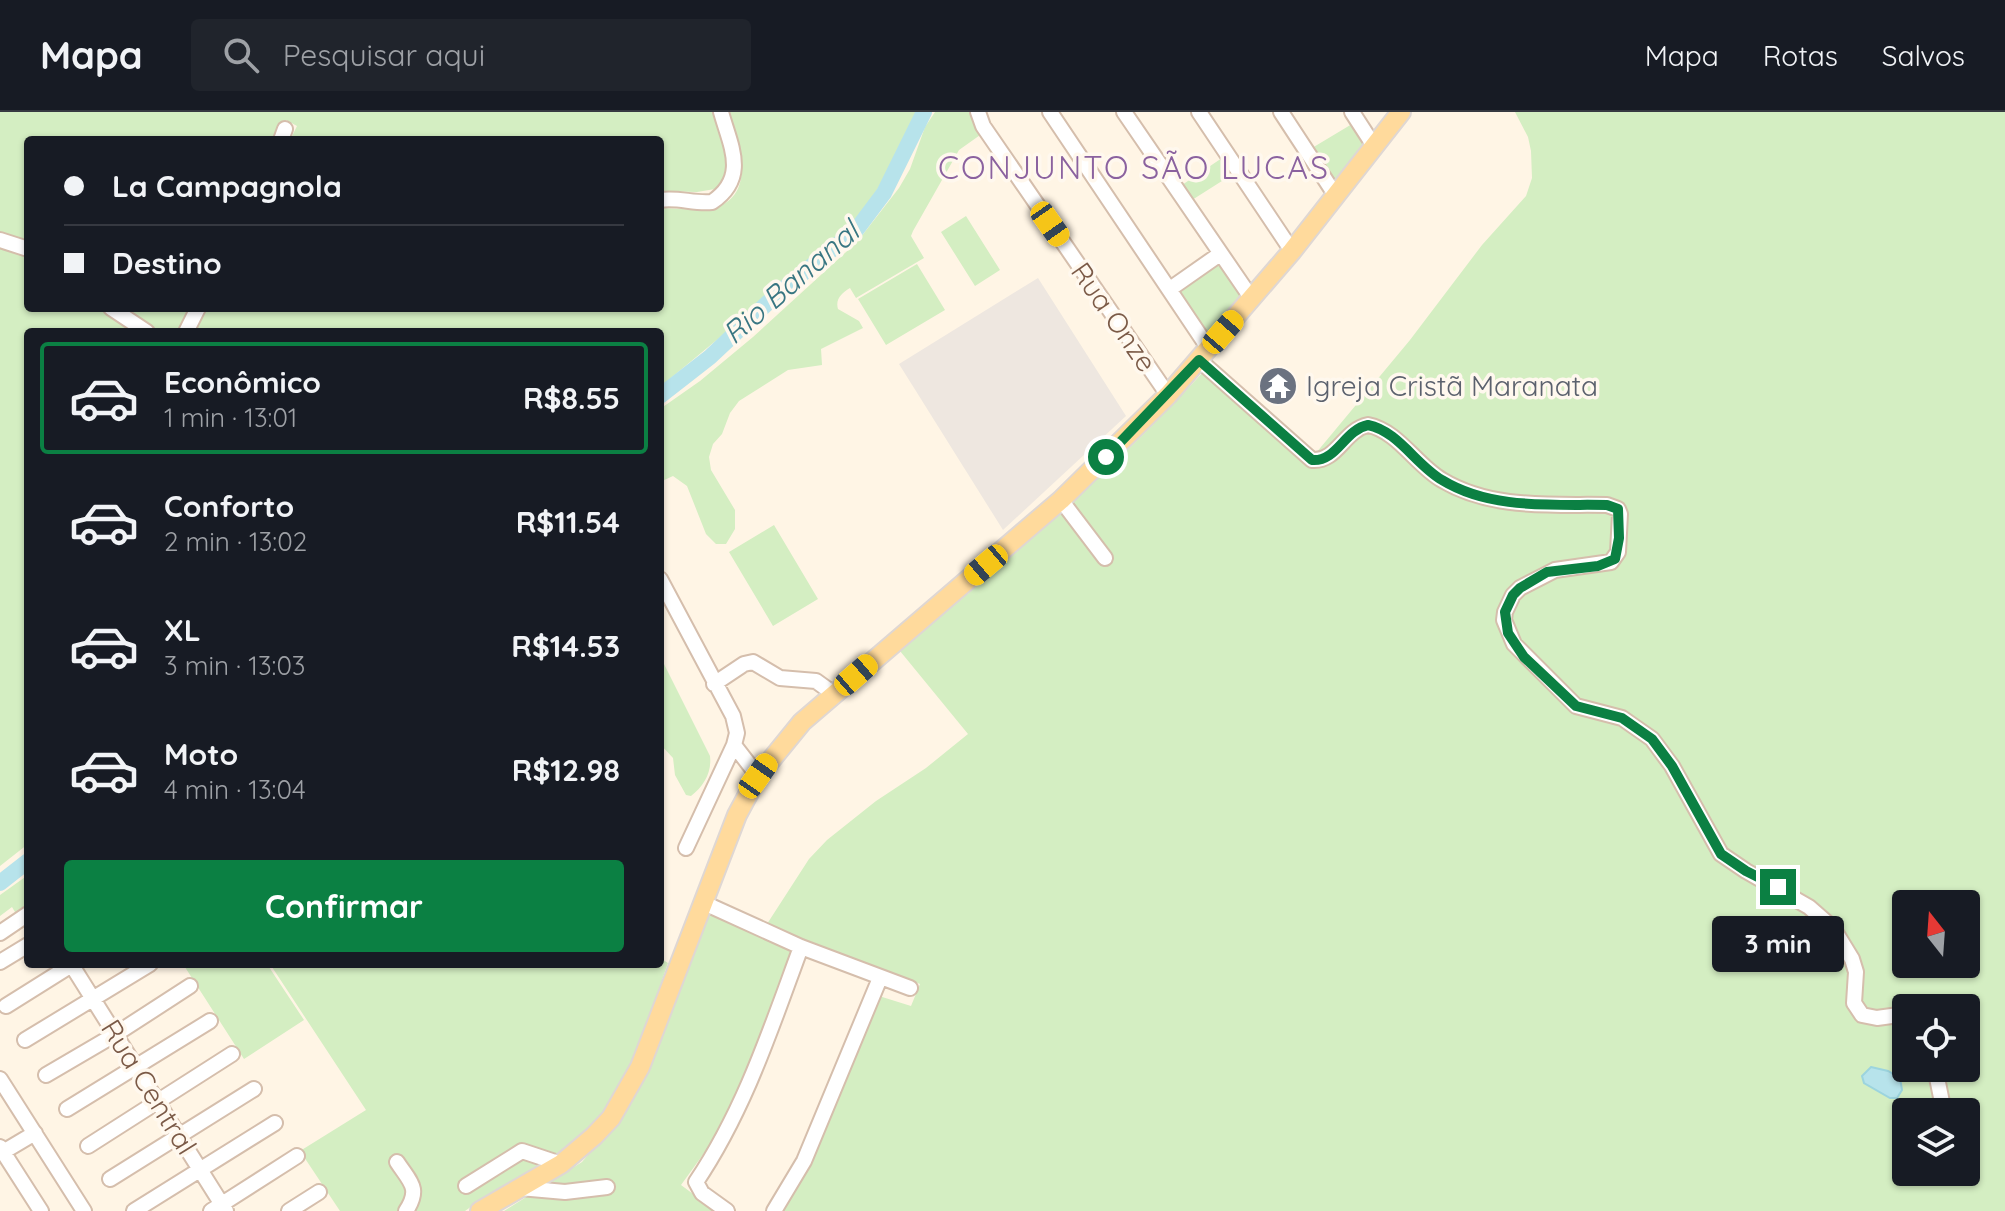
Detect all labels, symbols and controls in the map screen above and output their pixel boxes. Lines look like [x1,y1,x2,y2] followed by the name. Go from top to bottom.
[191,19,751,91] search box
[40,31,143,79] text: Mapa
[219,33,263,77] icon: search
[283,36,485,74] text: Pesquisar aqui
[1645,38,1719,73] text: Mapa
[1763,38,1838,73] text: Rotas
[1882,38,1965,73] text: Salvos
[938,147,1330,187] district label: CONJUNTO SÃO LUCAS
[112,167,342,205] text: La Campagnola
[1026,197,1074,251] car
[714,211,869,352] water label: Rio Bananal
[112,244,222,282] text: Destino
[1064,255,1165,378] street label: Rua Onze
[1198,306,1248,358] car
[68,362,140,434] icon: car
[164,363,321,401] text: Econômico
[1257,365,1299,407] temple icon: Igreja Cristã Maranata
[1306,368,1598,403] place label: Igreja Cristã Maranata
[523,379,620,417] text: R$8.55
[164,401,297,434] text: 1 min · 13:01
[1088,439,1124,475] route start
[68,486,140,558] icon: car
[164,487,294,525] text: Conforto
[516,503,620,541] text: R$11.54
[164,525,307,558] text: 2 min · 13:02
[960,540,1012,590] car
[68,610,140,682] icon: car
[164,611,201,649] text: XL
[511,627,620,665] text: R$14.53
[164,649,306,682] text: 3 min · 13:03
[830,650,882,700] car
[68,734,140,806] icon: car
[164,735,238,773] text: Moto
[734,749,782,803] car
[512,751,620,789] text: R$12.98
[164,773,306,806] text: 4 min · 13:04
[64,860,624,952] button: Confirmar
[1760,869,1796,905] route end
[1892,890,1980,978] north arrow
[1892,890,1980,1186] map controls
[1712,915,1844,971] callout: 3 min
[1745,927,1811,960] text: 3 min
[1892,994,1980,1082] button: locate
[94,1013,205,1161] street label: Rua Central
[1892,1098,1980,1186] button: layers

